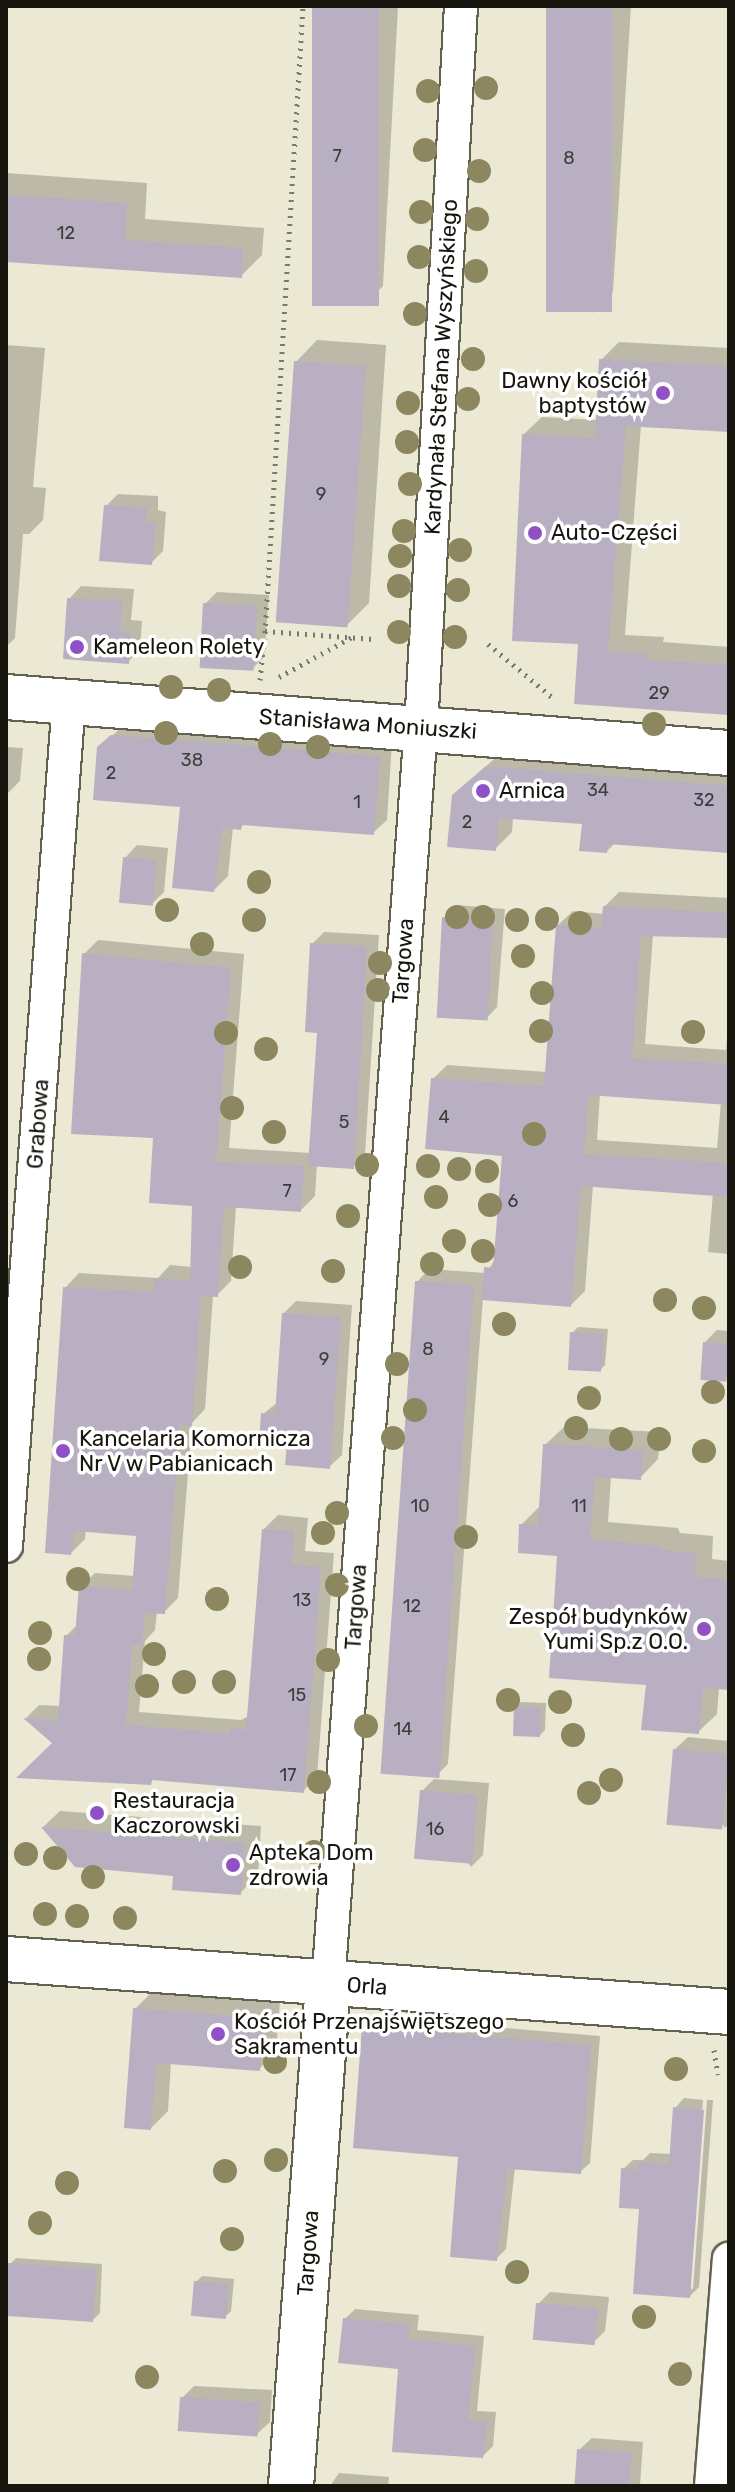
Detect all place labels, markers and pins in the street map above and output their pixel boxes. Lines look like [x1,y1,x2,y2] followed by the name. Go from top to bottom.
[501,367,647,418] place label: Dawny kościół baptystów
[654,384,672,402] marker: Dawny kościół baptystów
[551,520,677,546] place label: Auto-Części
[526,524,544,542] marker: Auto-Części
[93,634,264,660] place label: Kameleon Rolety
[68,638,86,656] marker: Kameleon Rolety
[499,778,565,804] place label: Arnica
[474,782,492,800] marker: Arnica
[79,1425,311,1476] place label: Kancelaria Komornicza Nr V w Pabianicach
[54,1442,72,1460] marker: Kancelaria Komornicza Nr V w Pabianicach
[509,1603,688,1654] place label: Zespół budynków Yumi Sp.z O.O.
[695,1620,713,1638] marker: Zespół budynków Yumi Sp.z O.O.
[113,1787,240,1838] place label: Restauracja Kaczorowski
[88,1804,106,1822] marker: Restauracja Kaczorowski
[249,1839,374,1890] place label: Apteka Dom zdrowia
[224,1856,242,1874] marker: Apteka Dom zdrowia
[234,2008,504,2060] place label: Kościół Przenajświętszego Sakramentu
[209,2025,227,2043] marker: Kościół Przenajświętszego Sakramentu

